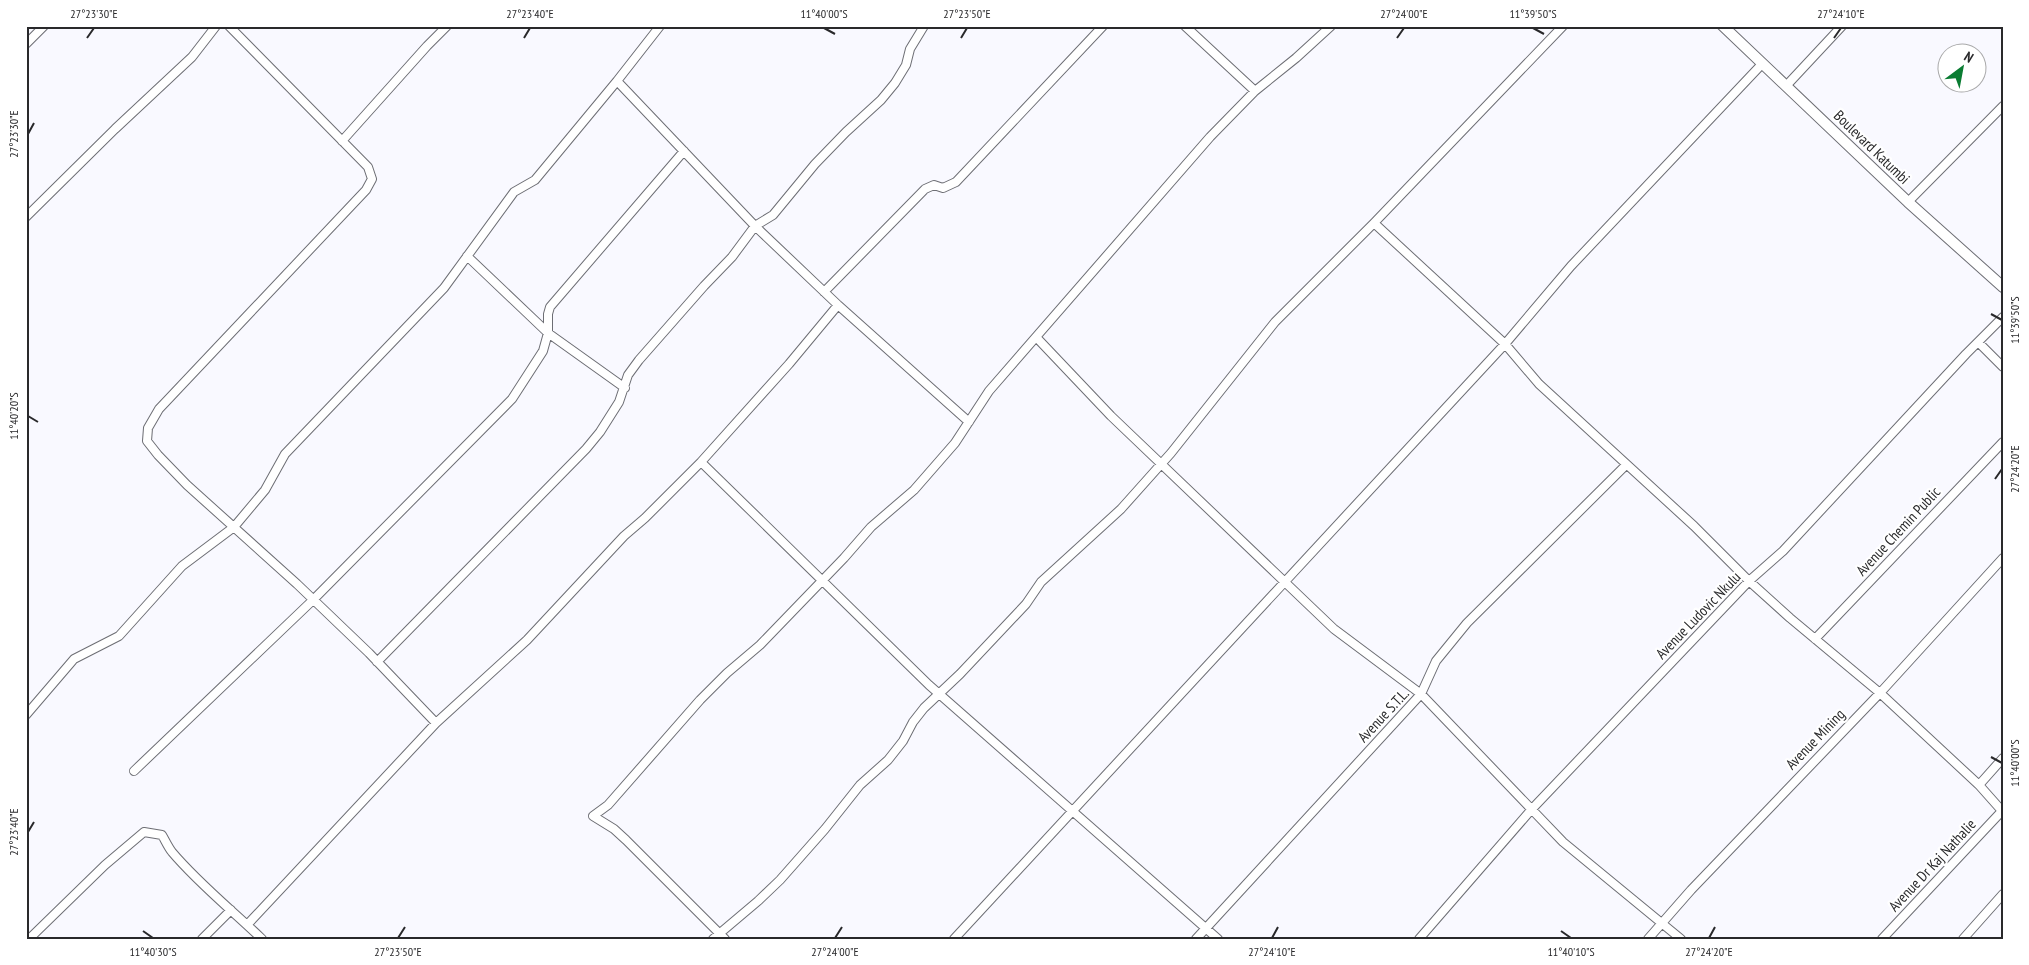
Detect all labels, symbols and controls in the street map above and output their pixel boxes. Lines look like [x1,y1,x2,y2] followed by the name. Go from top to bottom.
[70,6,118,21] text: 27°23'30"E
[506,6,554,21] text: 27°23'40"E
[800,6,848,21] text: 11°40'00"S
[943,6,991,21] text: 27°23'50"E
[1380,6,1428,21] text: 27°24'00"E
[1509,6,1557,21] text: 11°39'50"S
[1817,6,1865,21] text: 27°24'10"E
[1936,42,1986,92] north arrow
[1961,47,1977,67] text: N
[1830,106,1914,188] street label: Boulevard Katumbi
[6,110,21,158] text: 27°23'30"E
[2007,296,2022,344] text: 11°39'50"S
[6,392,21,440] text: 11°40'20"S
[2007,445,2022,493] text: 27°24'20"E
[1852,482,1945,580] street label: Avenue Chemin Public
[1652,567,1744,663] street label: Avenue Ludovic Nkulu
[1353,684,1413,746] street label: Avenue S.T.L.
[1781,705,1849,773] street label: Avenue Mining
[2007,739,2022,787] text: 11°40'00"S
[6,808,21,856] text: 27°23'40"E
[1884,815,1980,915] street label: Avenue Dr Kaj Nathalie
[129,944,177,959] text: 11°40'30"S
[374,944,422,959] text: 27°23'50"E
[811,944,859,959] text: 27°24'00"E
[1248,944,1296,959] text: 27°24'10"E
[1547,944,1595,959] text: 11°40'10"S
[1685,944,1733,959] text: 27°24'20"E

